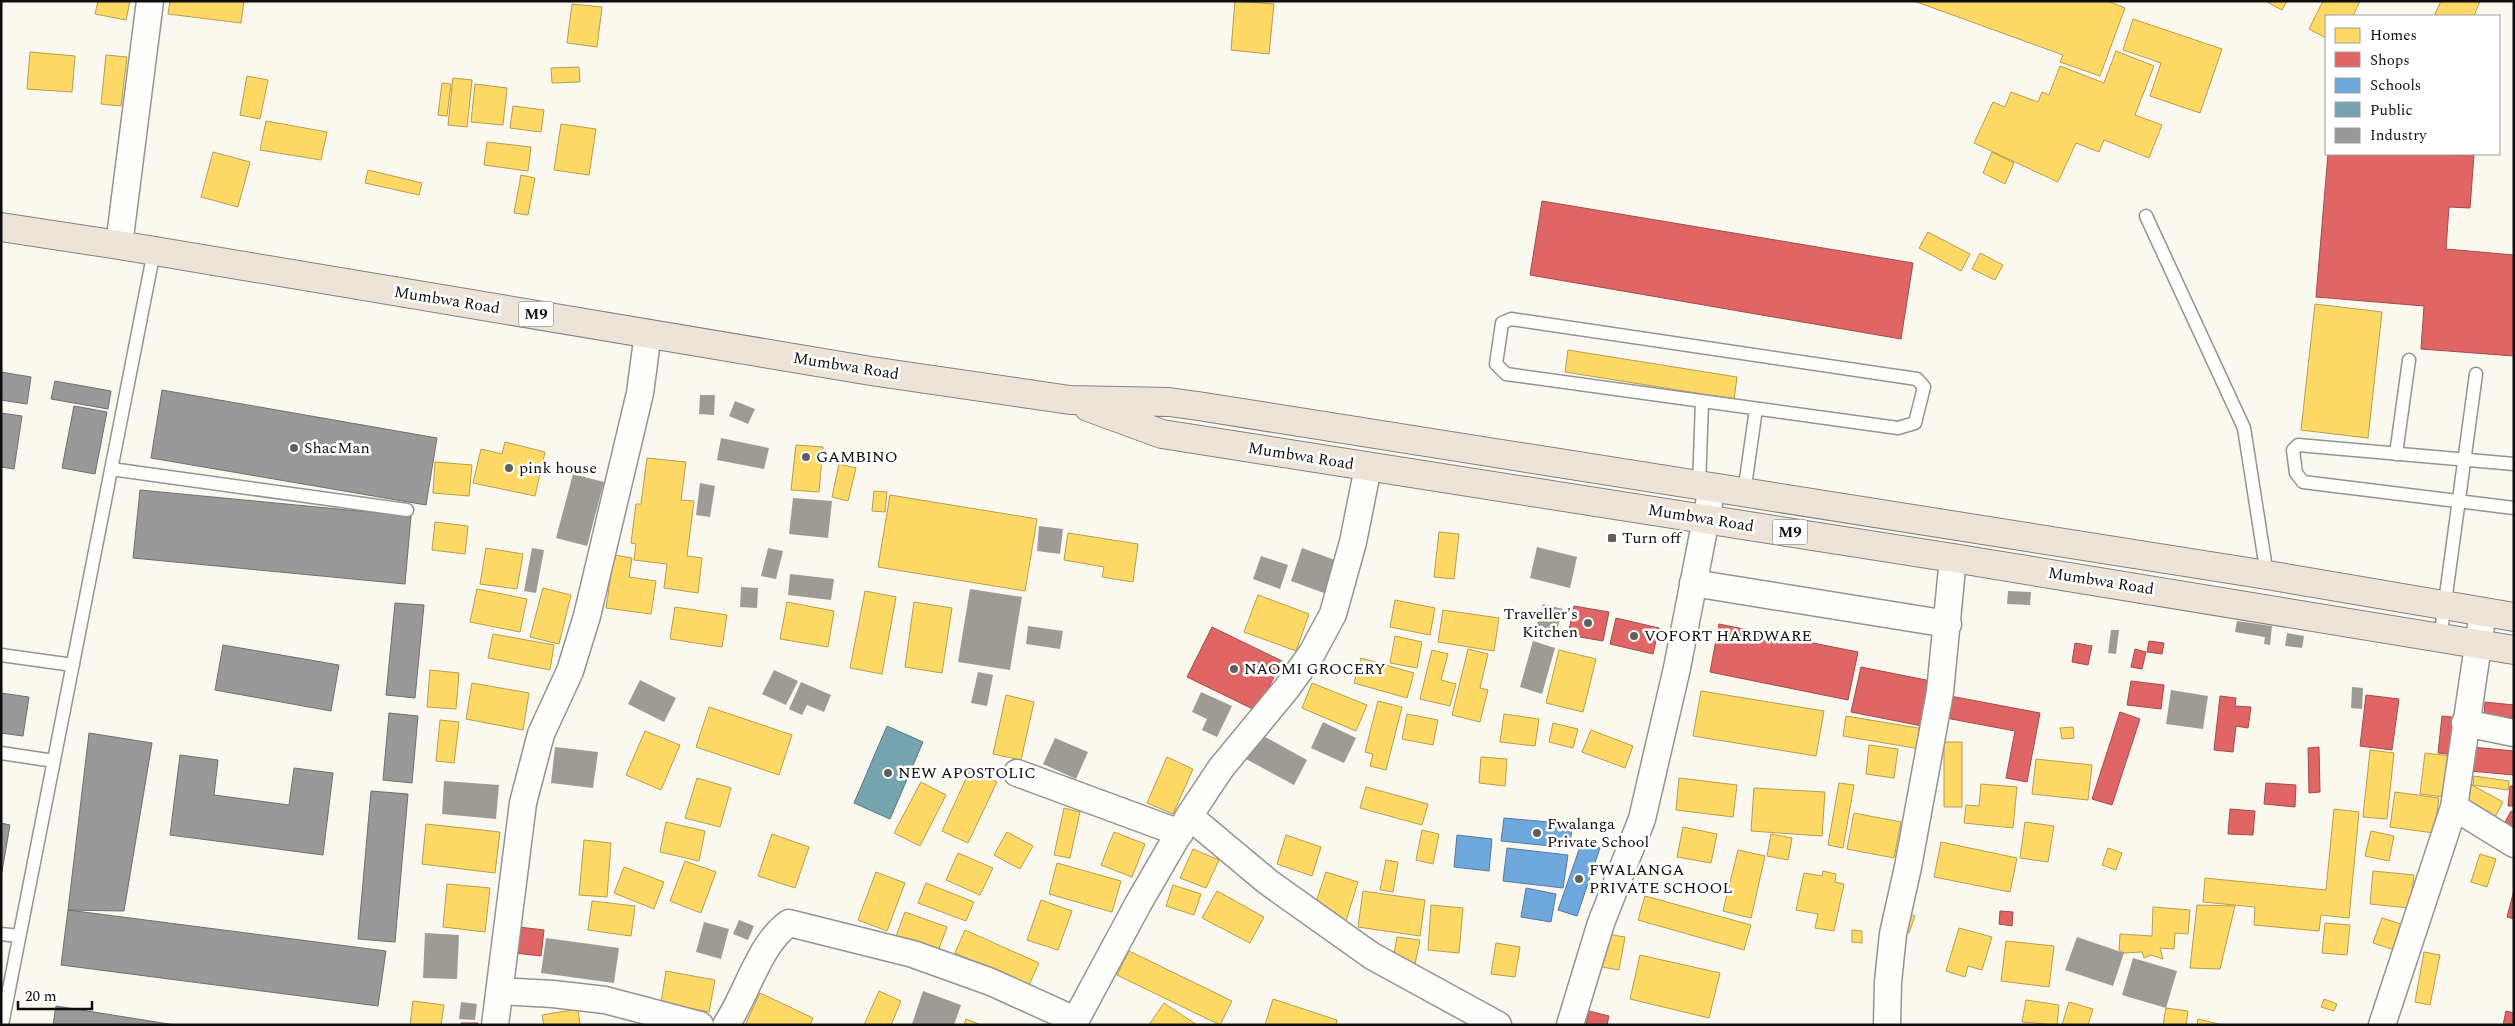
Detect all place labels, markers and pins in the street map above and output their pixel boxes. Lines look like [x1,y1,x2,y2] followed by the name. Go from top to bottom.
[304,436,370,460] place label: ShacMan
[288,442,300,454] marker: ShacMan
[816,445,898,469] place label: GAMBINO
[800,451,812,463] marker: GAMBINO
[519,456,597,480] place label: pink house
[503,462,515,474] marker: pink house
[1622,526,1682,550] place label: Turn off
[1606,532,1618,544] marker: Turn off
[1504,602,1578,644] place label: Traveller's Kitchen
[1582,617,1594,629] marker: Traveller's Kitchen
[1644,624,1812,648] place label: VOFORT HARDWARE
[1628,630,1640,642] marker: VOFORT HARDWARE
[1244,657,1386,681] place label: NAOMI GROCERY
[1228,663,1240,675] marker: NAOMI GROCERY
[898,761,1036,785] place label: NEW APOSTOLIC
[882,767,894,779] marker: NEW APOSTOLIC
[1547,812,1649,854] place label: Fwalanga Private School
[1531,827,1543,839] marker: Fwalanga Private School
[1589,858,1733,900] place label: FWALANGA PRIVATE SCHOOL
[1573,873,1585,885] marker: FWALANGA PRIVATE SCHOOL

